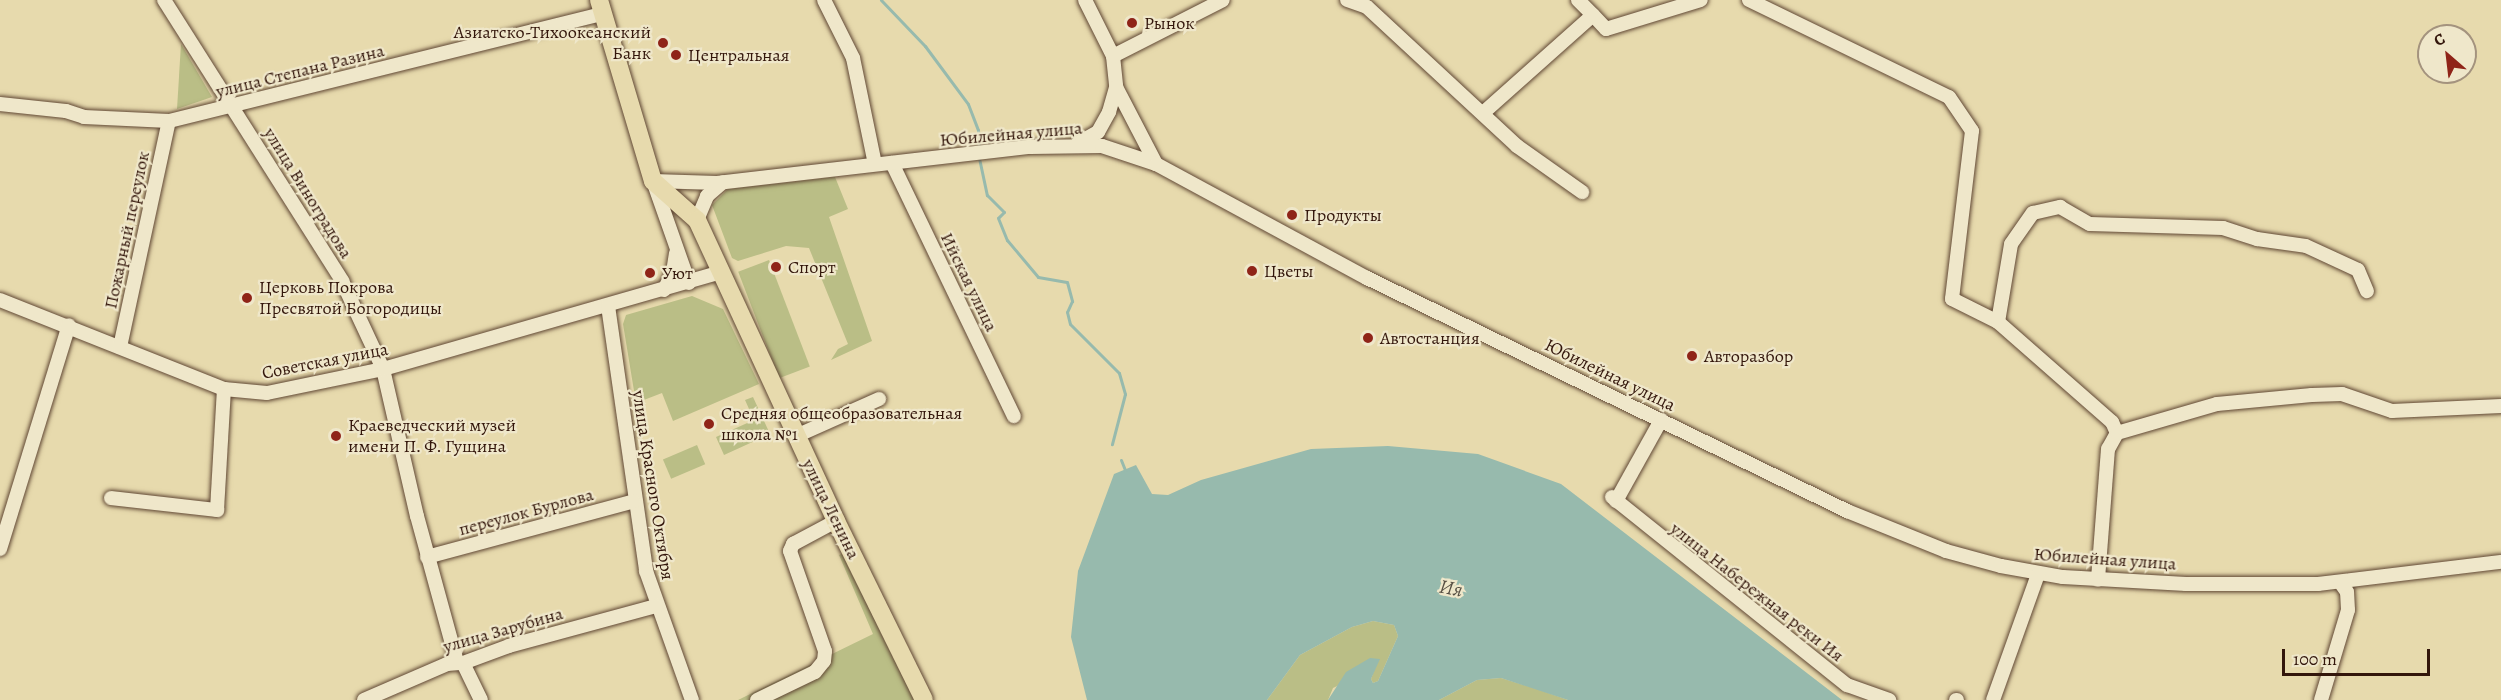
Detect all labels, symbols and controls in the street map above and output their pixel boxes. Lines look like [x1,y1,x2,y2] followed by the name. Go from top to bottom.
[1144,12,1195,34] place label: Рынок
[1125,16,1139,30] marker: Рынок
[454,22,651,64] place label: Азиатско-Тихоокеанский Банк
[2417,24,2477,84] north arrow
[2430,28,2449,52] text: С
[656,36,670,50] marker: Азиатско-Тихоокеанский Банк
[214,40,386,102] street label: улица Степана Разина
[688,44,790,66] place label: Центральная
[669,48,683,62] marker: Центральная
[939,117,1083,151] street label: Юбилейная улица
[259,124,357,262] street label: улица Виноградова
[100,149,154,311] street label: Пожарный переулок
[1304,204,1382,226] place label: Продукты
[1285,208,1299,222] marker: Продукты
[936,229,1002,335] street label: Ийская улица
[788,256,836,278] place label: Спорт
[769,260,783,274] marker: Спорт
[1264,260,1314,282] place label: Цветы
[662,262,693,284] place label: Уют
[1245,264,1259,278] marker: Цветы
[643,266,657,280] marker: Уют
[259,277,442,320] place label: Церковь Покрова Пресвятой Богородицы
[240,291,254,305] marker: Церковь Покрова Пресвятой Богородицы
[1380,327,1480,349] place label: Автостанция
[1361,331,1375,345] marker: Автостанция
[1541,334,1679,416] street label: Юбилейная улица
[260,338,390,384] street label: Советская улица
[1704,345,1793,367] place label: Авторазбор
[1685,349,1699,363] marker: Авторазбор
[627,389,679,581] street label: улица Красного Октября
[721,403,962,446] place label: Средняя общеобразовательная школа №1
[348,415,516,458] place label: Краеведческий музей имени П. Ф. Гущина
[702,417,716,431] marker: Средняя общеобразовательная школа №1
[329,429,343,443] marker: Краеведческий музей имени П. Ф. Гущина
[797,455,865,563] street label: улица Ленина
[456,484,596,540] street label: переулок Бурлова
[1666,518,1848,666] street label: улица Набережная реки Ия
[2033,543,2177,575] street label: Юбилейная улица
[1437,574,1465,602] water label: Ия
[441,603,565,657] street label: улица Зарубина
[2285,637,2434,675] scale bar
[2293,647,2337,671] text: 100 m

